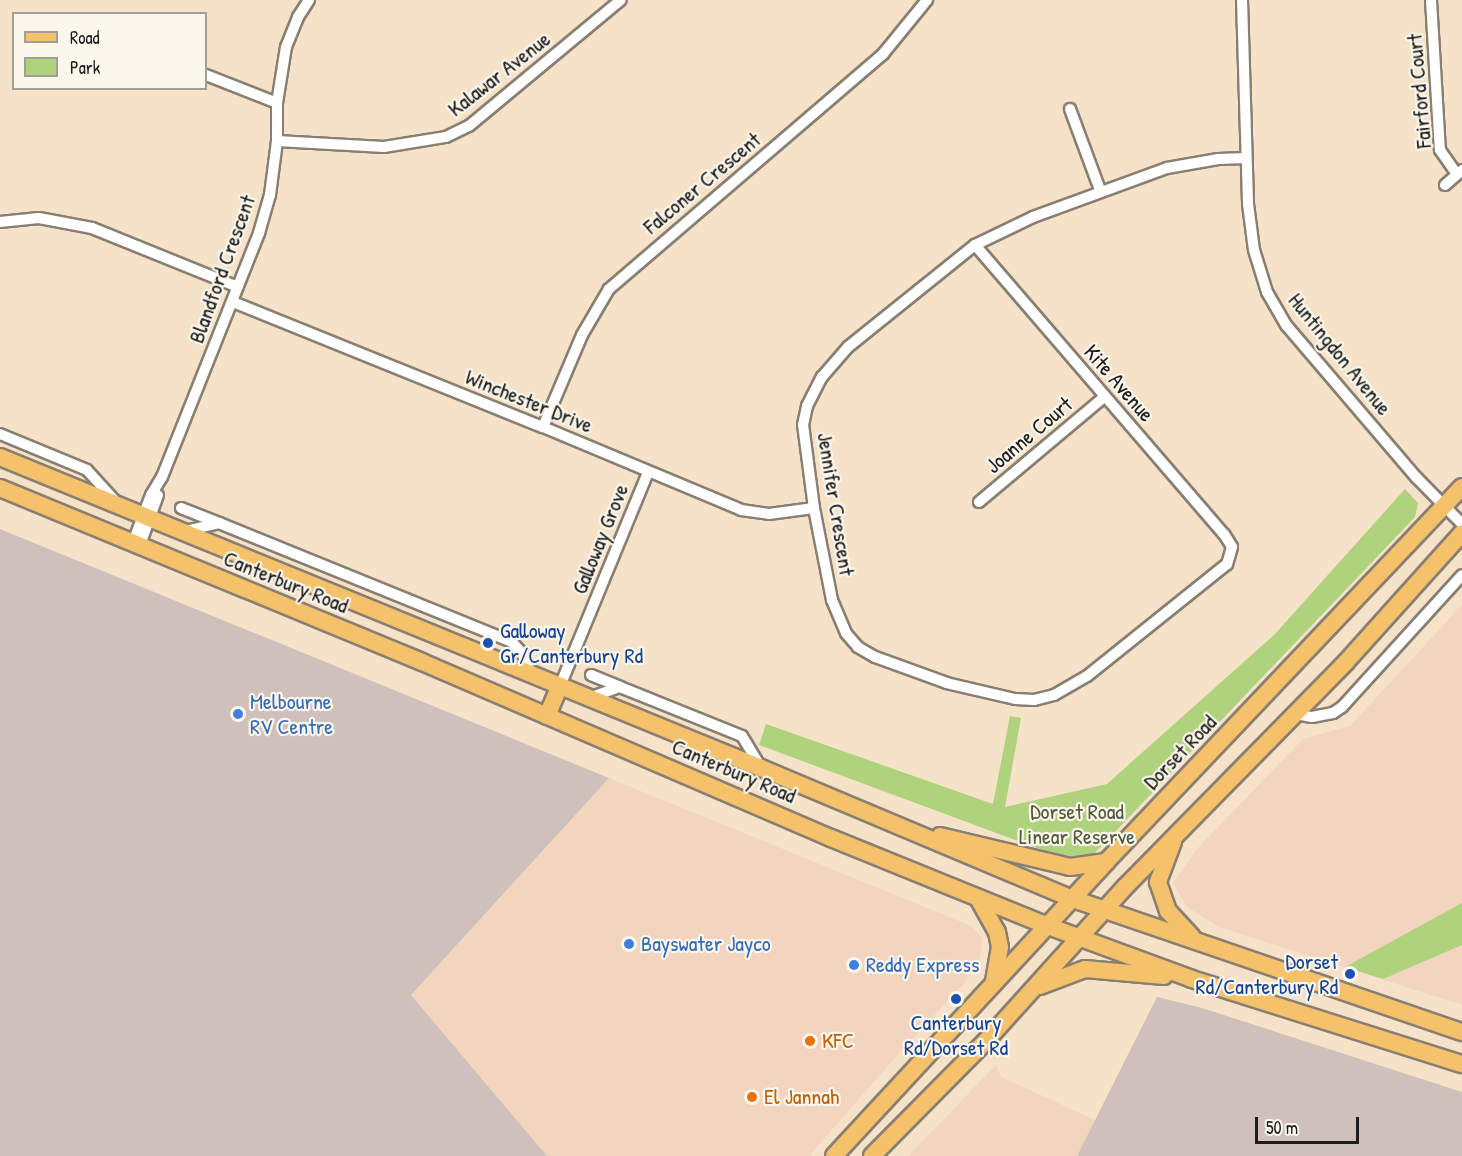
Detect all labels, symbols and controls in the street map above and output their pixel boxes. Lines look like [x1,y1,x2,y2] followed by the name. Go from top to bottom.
[12,12,207,90] legend
[70,25,100,50] text: Road
[443,26,555,122] street label: Kalawar Avenue
[1401,33,1437,149] street label: Fairford Court
[70,55,100,80] text: Park
[638,126,766,240] street label: Falconer Crescent
[183,191,261,347] street label: Blandford Crescent
[1283,288,1397,420] street label: Huntingdon Avenue
[1078,339,1160,427] street label: Kite Avenue
[462,364,596,438] street label: Winchester Drive
[980,391,1078,479] street label: Joanne Court
[812,431,860,577] street label: Jennifer Crescent
[566,480,634,598] street label: Galloway Grove
[220,545,352,619] street label: Canterbury Road
[500,617,643,668] place label: Galloway Gr/Canterbury Rd
[481,636,495,650] marker: Galloway Gr/Canterbury Rd
[250,688,333,740] place label: Melbourne RV Centre
[231,707,245,721] marker: Melbourne RV Centre
[1138,709,1222,795] street label: Dorset Road
[668,733,800,809] street label: Canterbury Road
[1019,798,1135,849] park label: Dorset Road Linear Reserve
[641,931,771,957] place label: Bayswater Jayco
[622,937,636,951] marker: Bayswater Jayco
[1195,948,1338,999] place label: Dorset Rd/Canterbury Rd
[866,952,979,978] place label: Reddy Express
[847,958,861,972] marker: Reddy Express
[1343,967,1357,981] marker: Dorset Rd/Canterbury Rd
[949,992,963,1006] marker: Canterbury Rd/Dorset Rd
[904,1009,1008,1060] place label: Canterbury Rd/Dorset Rd
[822,1028,854,1054] place label: KFC
[803,1034,817,1048] marker: KFC
[764,1084,839,1110] place label: El Jannah
[745,1090,759,1104] marker: El Jannah
[1258,1105,1362,1143] scale bar
[1266,1115,1298,1140] text: 50 m

